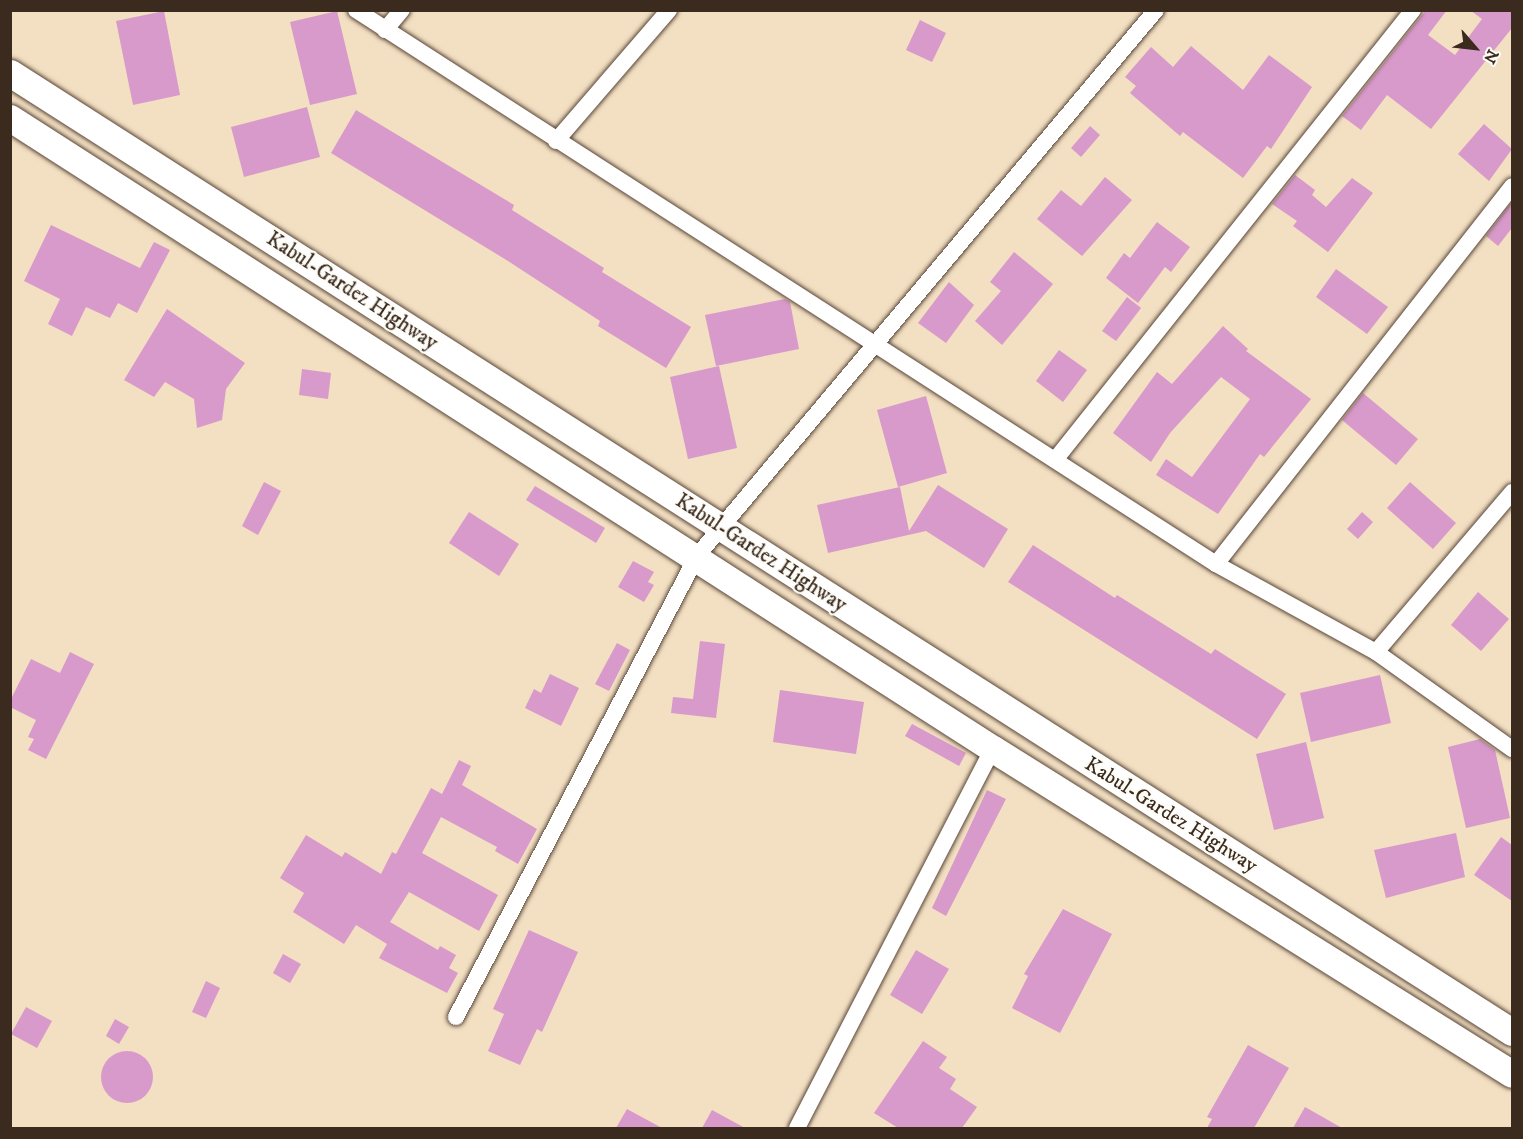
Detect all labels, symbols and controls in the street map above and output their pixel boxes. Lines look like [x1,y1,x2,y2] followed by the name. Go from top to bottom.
[1445,18,1505,78] north arrow
[1479,46,1503,67] text: N
[262,226,442,356] street label: Kabul-Gardez Highway
[671,488,851,618] street label: Kabul-Gardez Highway
[1080,752,1262,878] street label: Kabul-Gardez Highway

